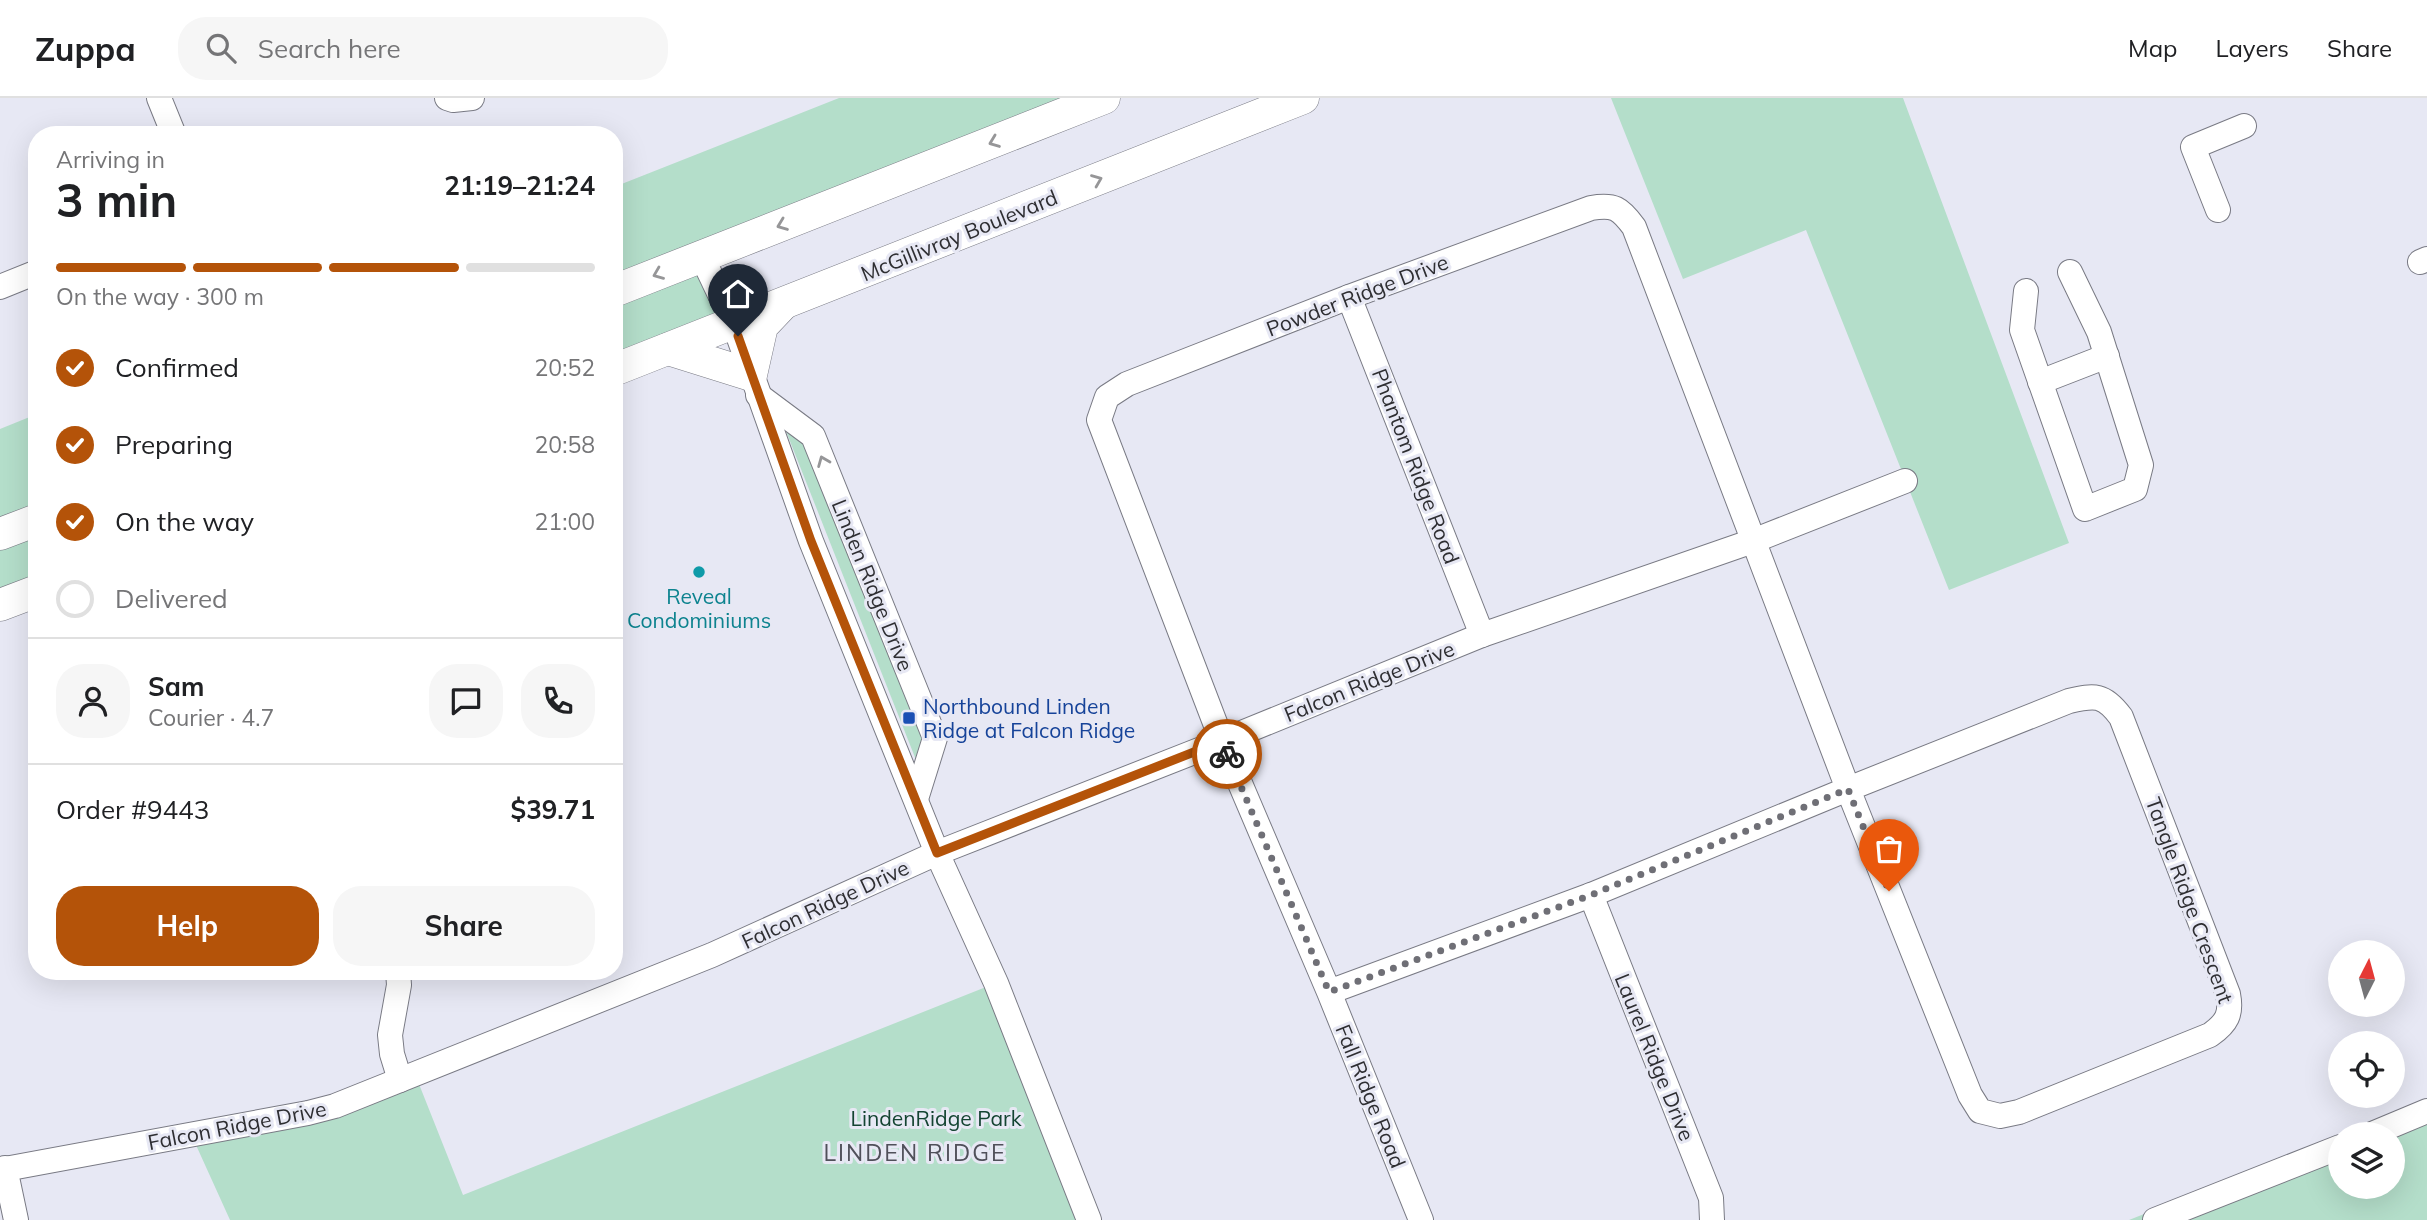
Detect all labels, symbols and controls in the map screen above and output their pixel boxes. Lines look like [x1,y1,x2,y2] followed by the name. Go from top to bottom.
[178,17,668,80] search box
[35,28,136,69] text: Zuppa
[202,29,240,67] icon: search
[258,32,401,65] text: Search here
[2128,33,2177,63] text: Map
[2215,33,2289,63] text: Layers
[2327,33,2392,63] text: Share
[988,133,1000,147] one-way arrow
[56,145,165,174] text: Arriving in
[444,169,595,202] text: 21:19–21:24
[56,171,177,229] text: 3 min
[1090,174,1102,188] one-way arrow
[857,184,1061,286] street label: McGillivray Boulevard
[776,216,788,230] one-way arrow
[1262,248,1452,342] street label: Powder Ridge Drive
[708,264,768,336] pin
[653,265,665,279] one-way arrow
[719,275,757,313] icon: home
[56,282,264,311] text: On the way · 300 m
[56,349,94,387] icon: check
[115,351,239,384] text: Confirmed
[535,353,595,382] text: 20:52
[1367,365,1465,567] street label: Phantom Ridge Road
[56,426,94,464] icon: check
[115,428,233,461] text: Preparing
[535,430,595,459] text: 20:58
[818,456,832,468] one-way arrow
[827,495,919,675] street label: Linden Ridge Drive
[56,503,94,541] icon: check
[115,505,254,538] text: On the way
[535,507,595,536] text: 21:00
[691,564,707,580] marker: Reveal Condominiums
[115,582,228,615] text: Delivered
[627,583,771,633] place label: Reveal Condominiums
[1280,635,1458,727] street label: Falcon Ridge Drive
[56,664,130,738] button: person
[429,664,503,738] button: chat
[521,664,595,738] button: phone
[148,670,204,703] text: Sam
[923,693,1135,743] place label: Northbound Linden Ridge at Falcon Ridge
[148,703,274,732] text: Courier · 4.7
[901,710,917,726] marker: Northbound Linden Ridge at Falcon Ridge
[1192,719,1262,789] courier
[1208,735,1246,773] icon: bike
[56,793,209,826] text: Order #9443
[511,793,595,826] text: $39.71
[2141,793,2239,1007] street label: Tangle Ridge Crescent
[1859,819,1919,891] pin
[1870,830,1908,868] icon: bag
[737,854,913,954] street label: Falcon Ridge Drive
[56,886,319,966] button: Help
[333,886,595,966] button: Share
[2328,940,2404,1017] north arrow
[2328,940,2405,1199] map controls
[1610,970,1700,1144] street label: Laurel Ridge Drive
[1330,1020,1412,1172] street label: Fall Ridge Road
[2328,1031,2405,1108] button: locate
[145,1095,329,1155] street label: Falcon Ridge Drive
[851,1105,1022,1131] park label: LindenRidge Park
[2328,1122,2405,1199] button: layers
[824,1138,1006,1167] district label: LINDEN RIDGE

